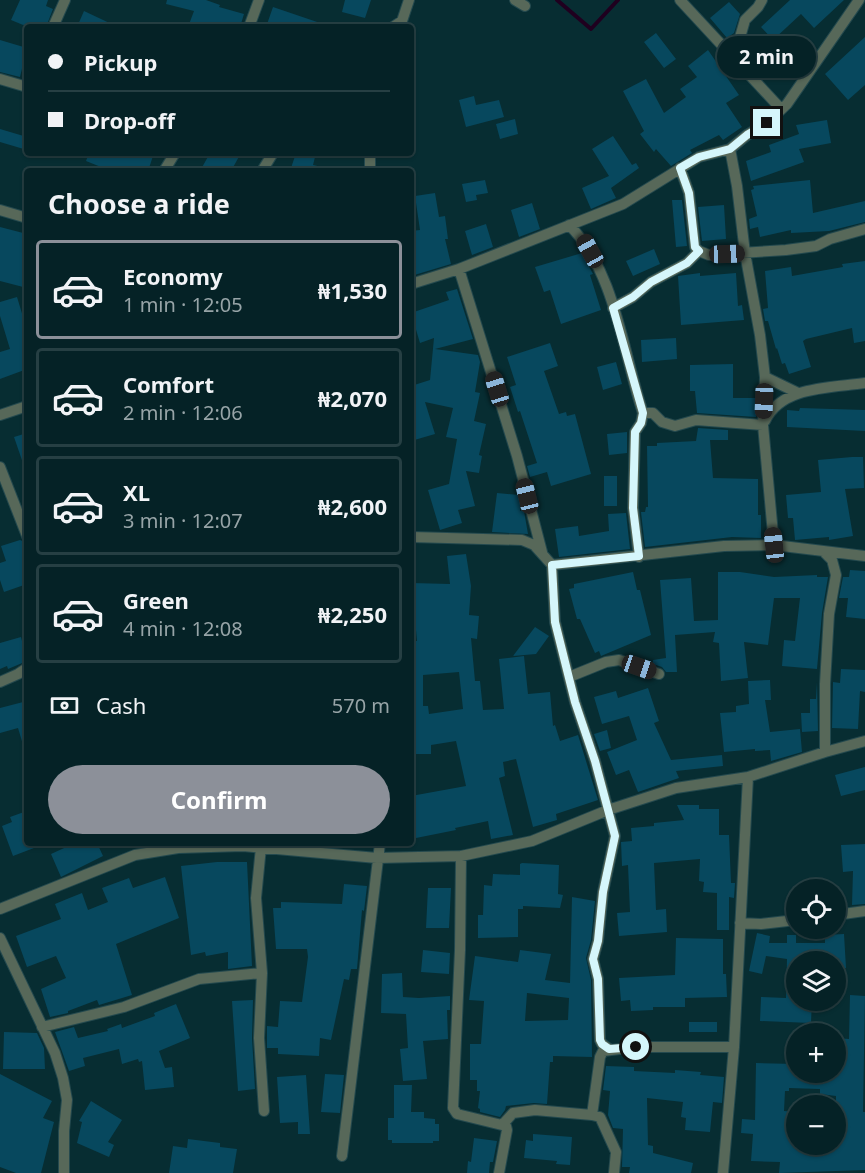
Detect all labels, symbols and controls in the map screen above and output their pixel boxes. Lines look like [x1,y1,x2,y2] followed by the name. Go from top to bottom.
[718,36,816,78] callout: 2 min
[739,43,794,70] text: 2 min
[84,47,157,77] text: Pickup
[84,105,175,135] text: Drop-off
[753,109,780,136] route end
[48,185,230,222] text: Choose a ride
[573,231,607,271] car
[709,244,745,264] car
[123,261,222,291] text: Economy
[51,263,105,317] icon: car
[318,275,387,305] text: ₦1,530
[123,291,243,318] text: 1 min · 12:05
[123,369,214,399] text: Comfort
[483,369,511,409] car
[51,371,105,425] icon: car
[318,383,387,413] text: ₦2,070
[754,383,774,419] car
[123,399,243,426] text: 2 min · 12:06
[514,476,540,516] car
[123,477,150,507] text: XL
[51,479,105,533] icon: car
[318,491,387,521] text: ₦2,600
[123,507,243,534] text: 3 min · 12:07
[763,526,785,564] car
[123,585,189,615] text: Green
[51,587,105,641] icon: car
[318,599,387,629] text: ₦2,250
[123,615,243,642] text: 4 min · 12:08
[619,653,659,681] car
[48,689,81,722] icon: cash
[96,690,146,720] text: Cash
[332,692,390,719] text: 570 m
[48,765,390,834] button: Confirm
[786,879,846,1155] map controls
[786,879,846,939] button: locate
[786,951,846,1011] button: layers
[786,1023,846,1083] button: +
[622,1033,649,1060] route start
[786,1095,846,1155] button: −

